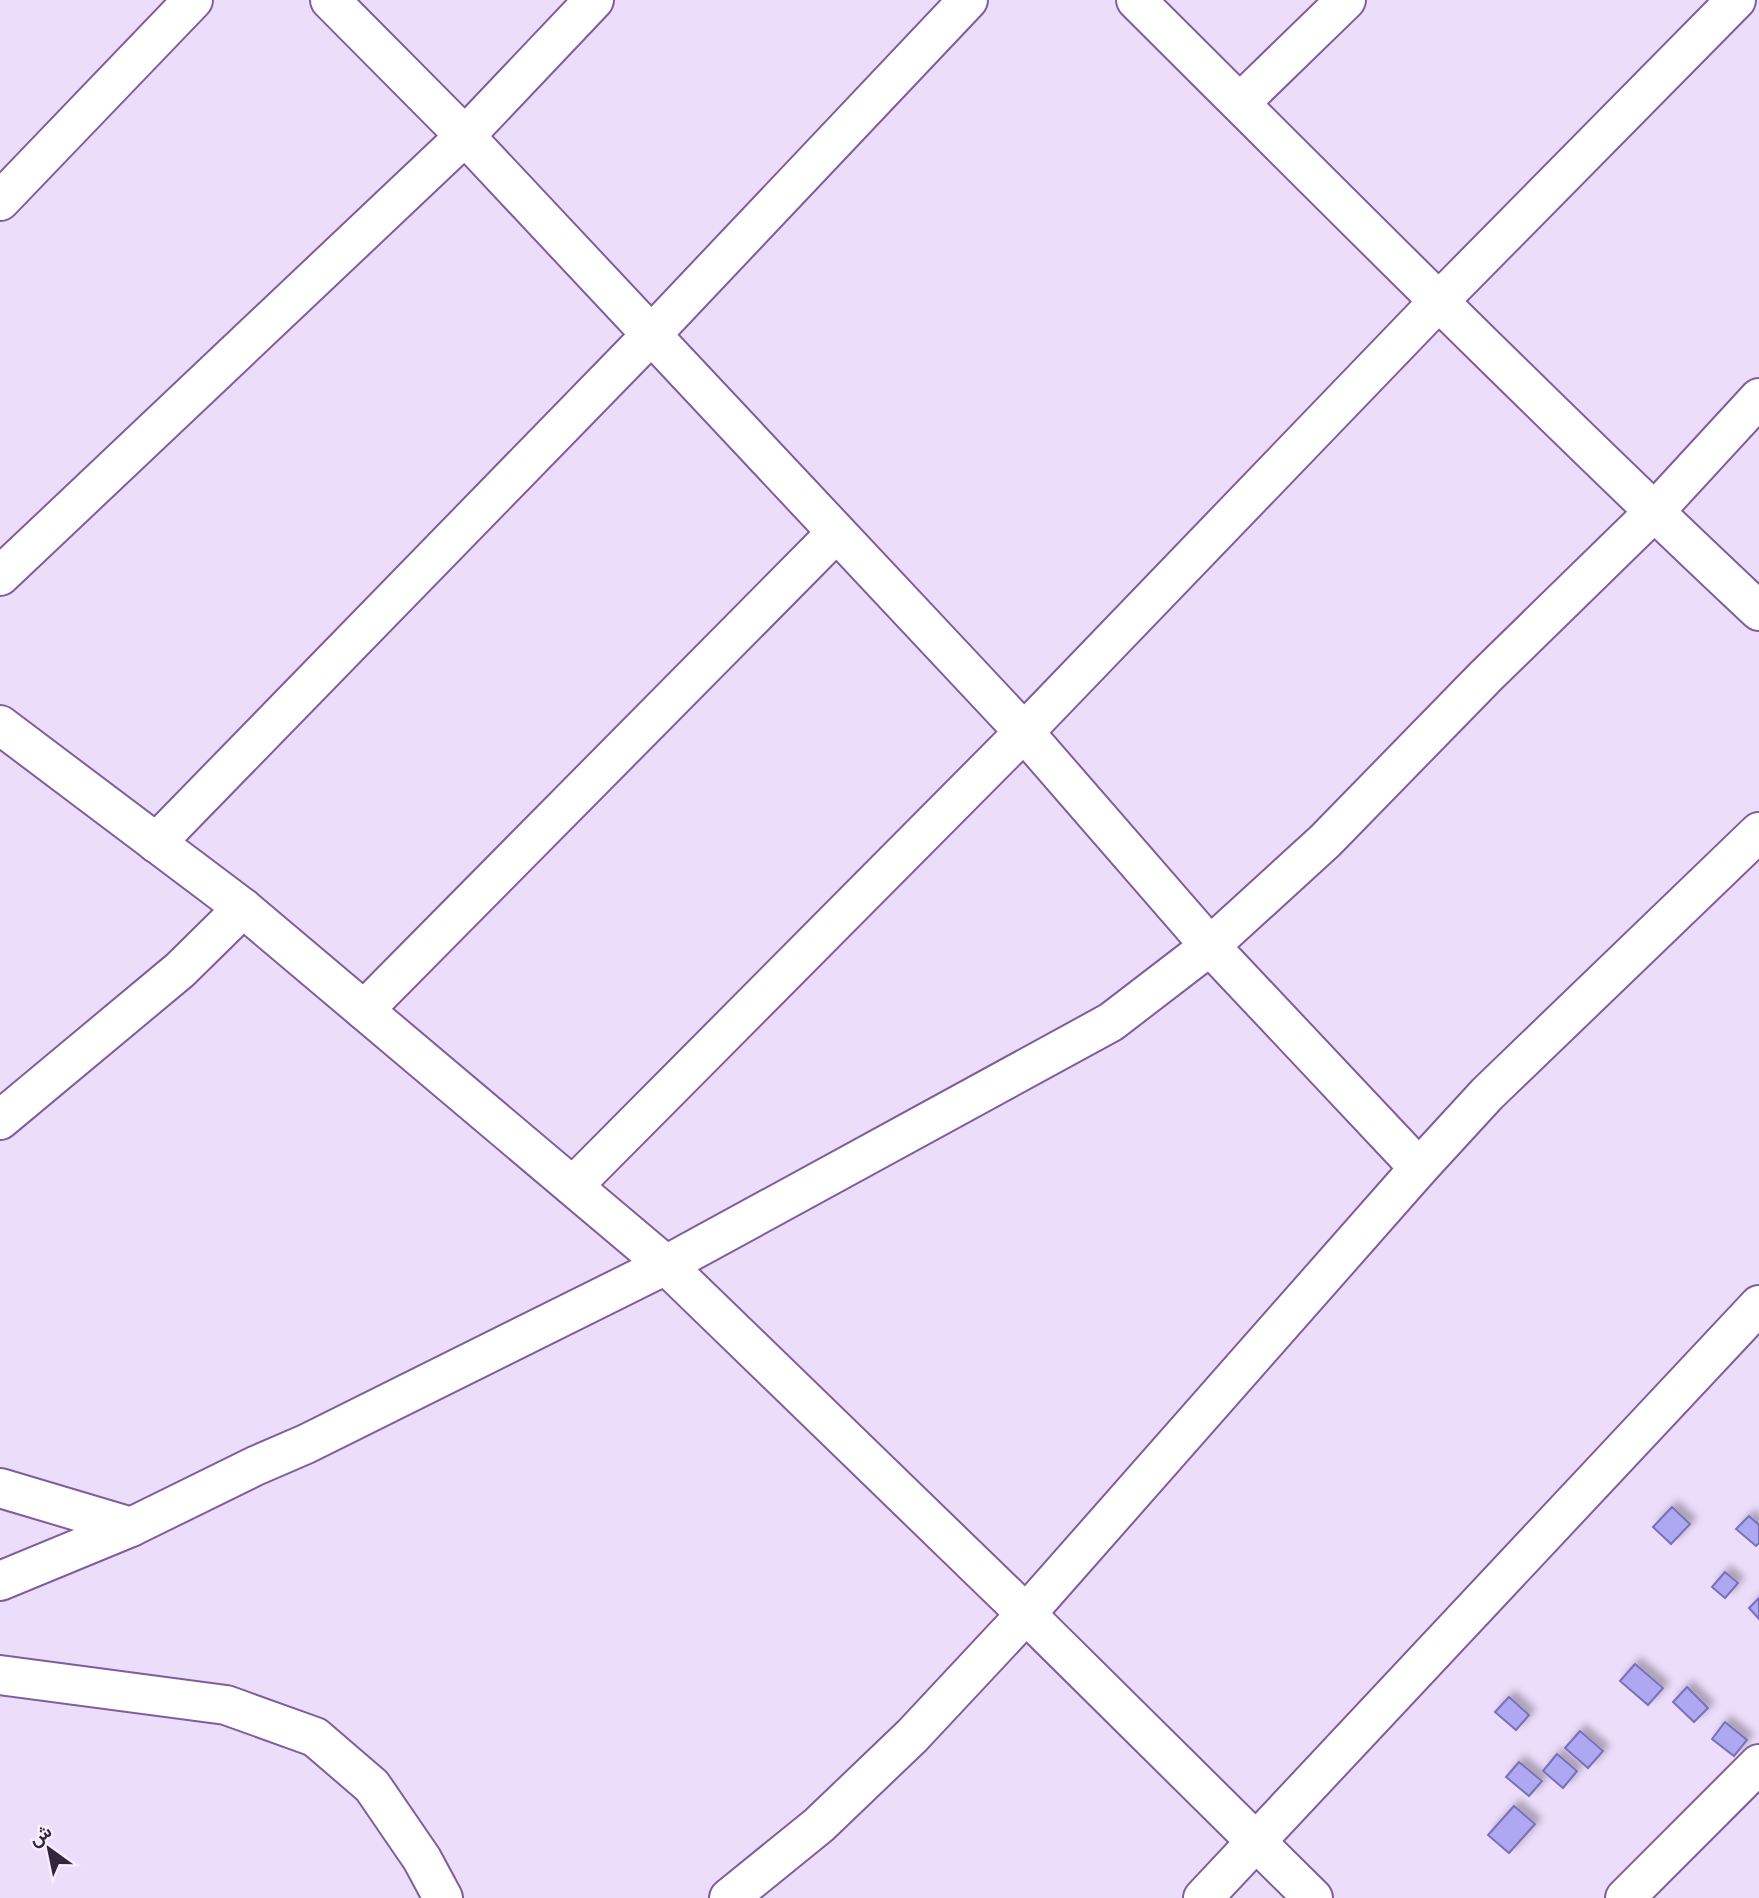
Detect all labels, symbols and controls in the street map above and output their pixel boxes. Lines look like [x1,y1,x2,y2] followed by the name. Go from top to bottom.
[14,1814,84,1884] north arrow
[23,1818,57,1853] text: ش

